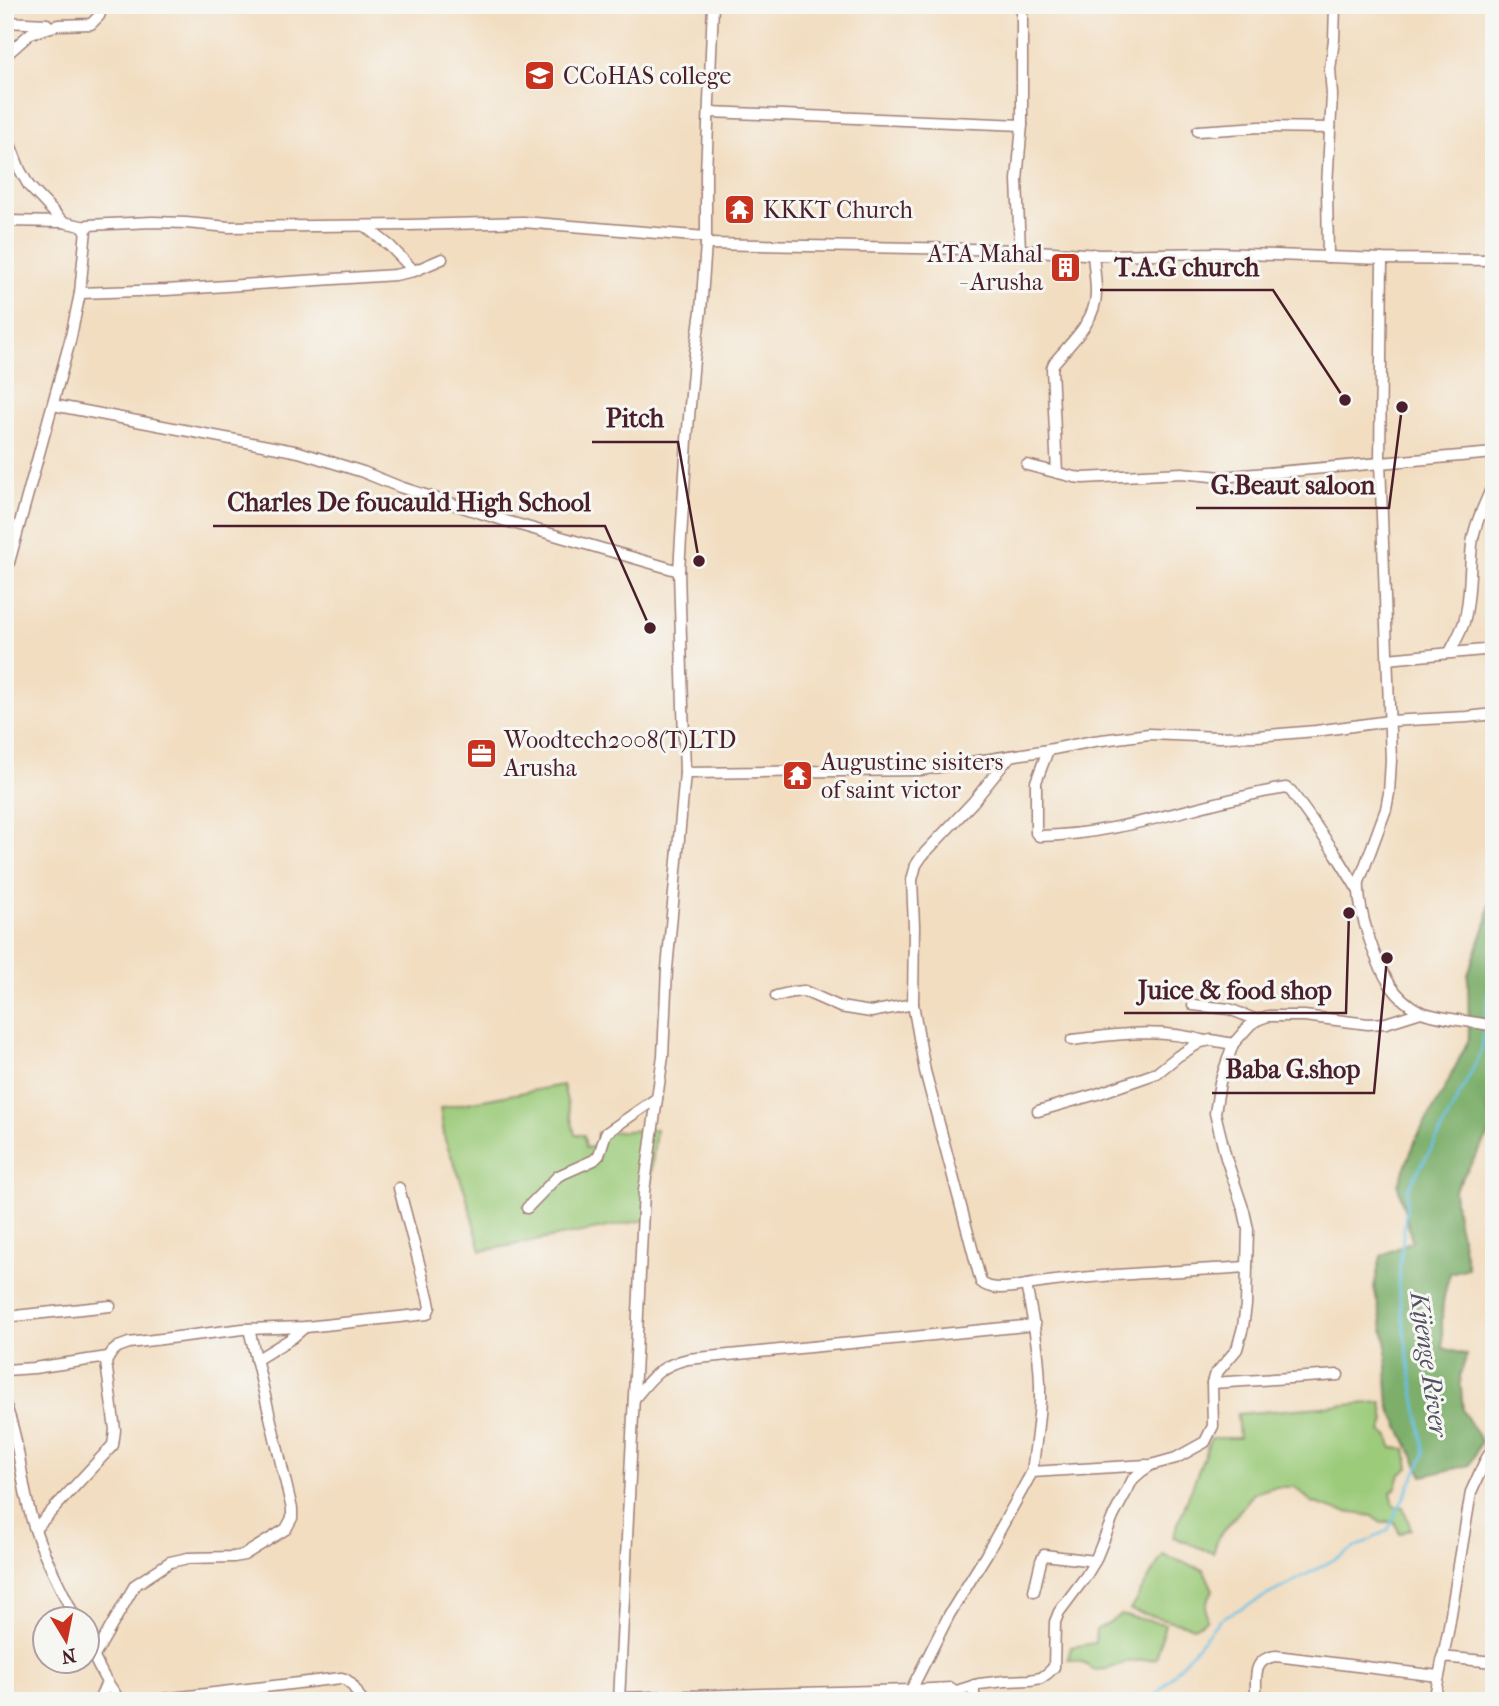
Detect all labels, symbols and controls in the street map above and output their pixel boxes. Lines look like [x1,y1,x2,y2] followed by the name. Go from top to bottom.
[523,59,557,93] school or university icon: CCoHAS college
[563,62,732,90] place label: CCoHAS college
[723,193,757,227] temple icon: KKKT Church
[763,196,914,224] place label: KKKT Church
[926,240,1044,296] place label: ATA Mahal - Arusha
[1100,243,1273,290] callout: T.A.G church
[1049,251,1083,285] building icon: ATA Mahal - Arusha
[1114,252,1260,283] text: T.A.G church
[592,395,678,442] callout: Pitch
[606,403,665,434] text: Pitch
[1196,461,1389,508] callout: G.Beaut saloon
[1211,470,1376,501] text: G.Beaut saloon
[213,479,605,526] callout: Charles De foucauld High School
[227,487,592,518] text: Charles De foucauld High School
[503,726,736,782] place label: Woodtech2008(T)LTD Arusha
[464,737,498,771] office icon: Woodtech2008(T)LTD Arusha
[820,748,1003,804] place label: Augustine sisiters of saint victor
[781,759,815,793] temple icon: Augustine sisiters of saint victor
[1124,966,1346,1013] callout: Juice & food shop
[1135,975,1332,1006] text: Juice & food shop
[1212,1046,1374,1093] callout: Baba G.shop
[1226,1054,1360,1085] text: Baba G.shop
[1403,1288,1455,1441] water label: Kijenge River
[32,1604,102,1674] north arrow
[59,1644,78,1668] text: N

